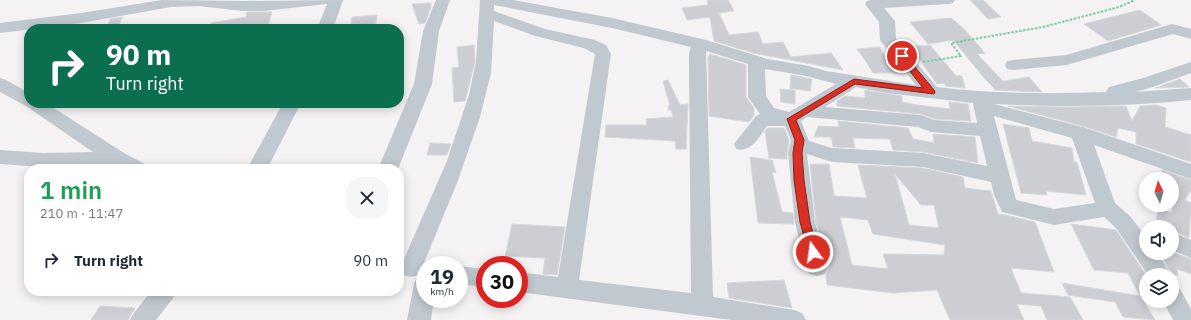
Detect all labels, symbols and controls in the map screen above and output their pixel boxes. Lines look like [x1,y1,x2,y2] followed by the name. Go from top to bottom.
[106,36,171,73] text: 90 m
[885,39,919,73] pin
[40,40,92,92] icon: right
[891,45,913,67] icon: arrive
[106,72,184,95] text: Turn right
[1139,172,1179,212] north arrow
[1139,172,1179,308] map controls
[40,174,102,206] text: 1 min
[346,177,388,219] button: close
[40,205,123,222] text: 210 m · 11:47
[1139,220,1179,260] button: sound
[792,231,834,273] position arrow
[40,249,62,271] icon: right
[74,251,143,270] text: Turn right
[353,251,388,270] text: 90 m
[476,256,528,308] speed limit sign: 30
[430,263,454,290] text: 19
[1139,268,1179,308] button: layers
[430,285,454,298] text: km/h

